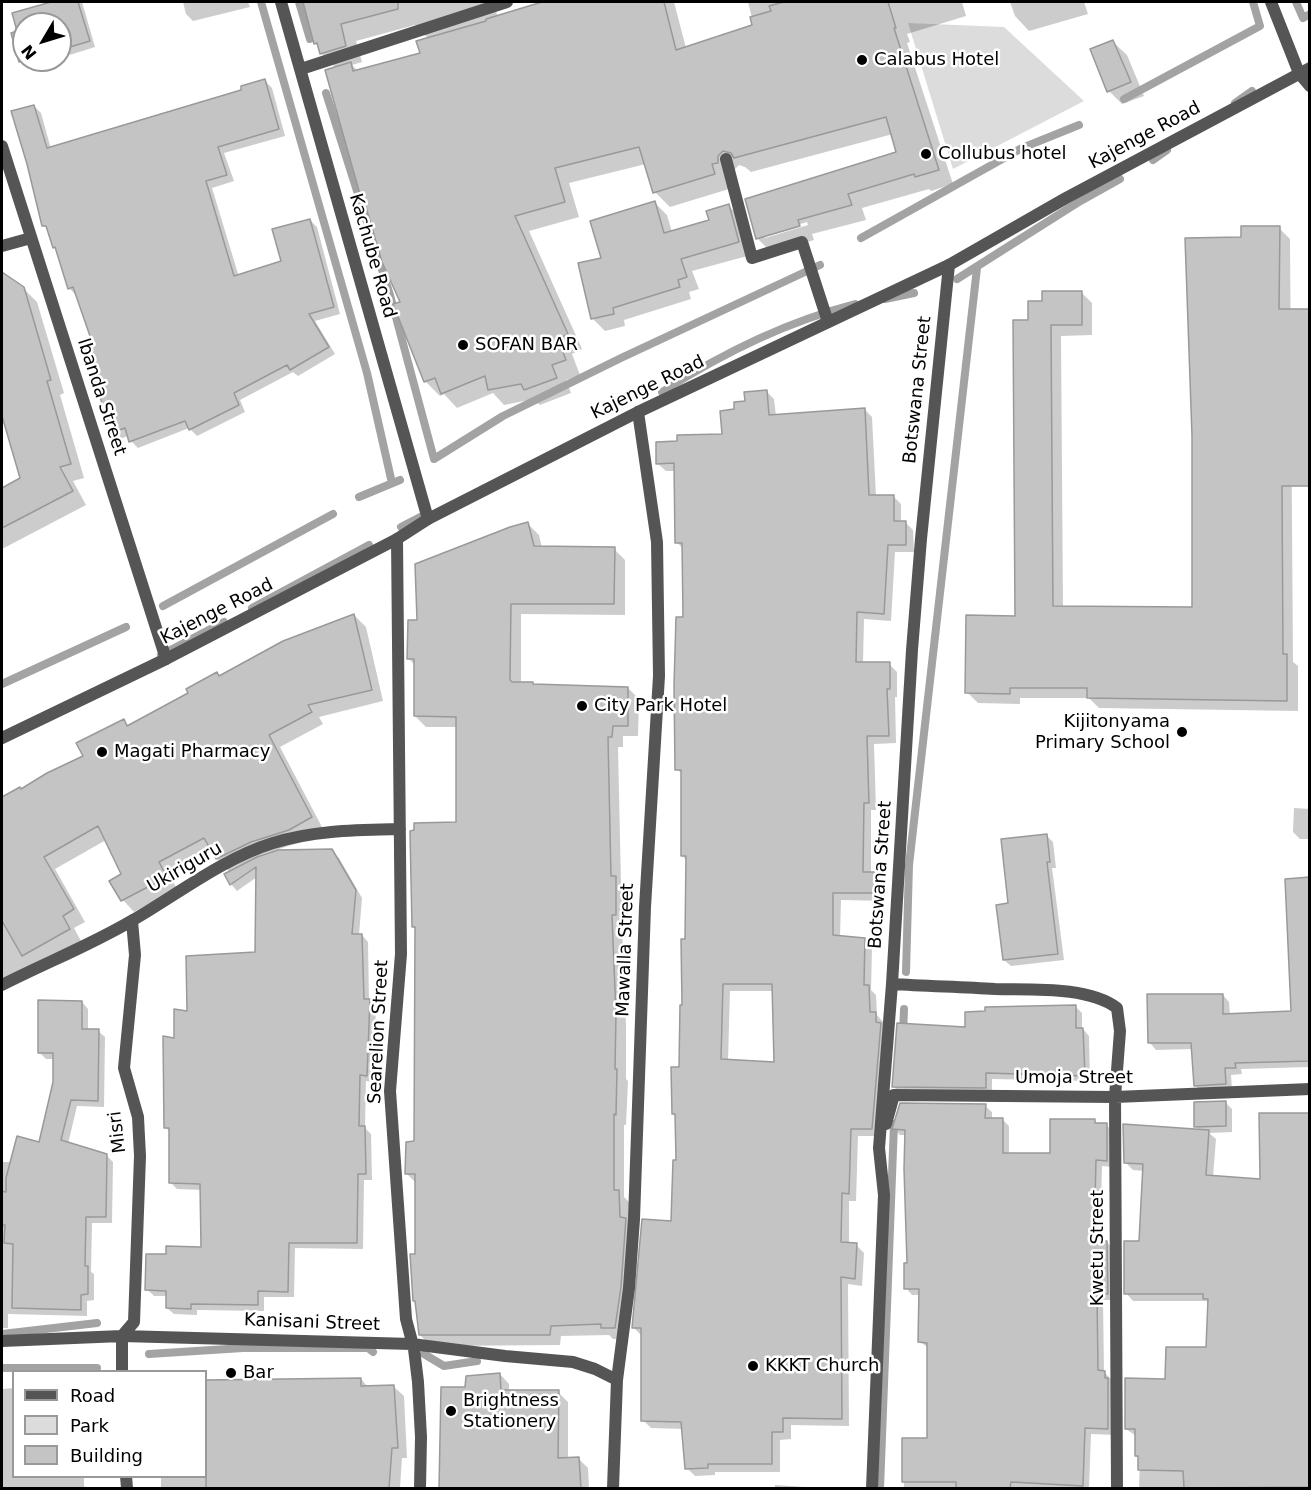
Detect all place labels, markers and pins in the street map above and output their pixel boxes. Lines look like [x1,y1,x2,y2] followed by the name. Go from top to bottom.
[874,49,999,71] place label: Calabus Hotel
[855,53,869,67] marker: Calabus Hotel
[938,143,1066,165] place label: Collubus hotel
[919,147,933,161] marker: Collubus hotel
[475,334,578,356] place label: SOFAN BAR
[456,338,470,352] marker: SOFAN BAR
[594,695,727,717] place label: City Park Hotel
[575,699,589,713] marker: City Park Hotel
[1035,711,1170,754] place label: Kijitonyama Primary School
[1175,725,1189,739] marker: Kijitonyama Primary School
[114,741,270,763] place label: Magati Pharmacy
[95,745,109,759] marker: Magati Pharmacy
[765,1355,879,1377] place label: KKKT Church
[746,1359,760,1373] marker: KKKT Church
[243,1362,274,1384] place label: Bar
[224,1366,238,1380] marker: Bar
[463,1390,559,1432] place label: Brightness Stationery
[444,1404,458,1418] marker: Brightness Stationery

